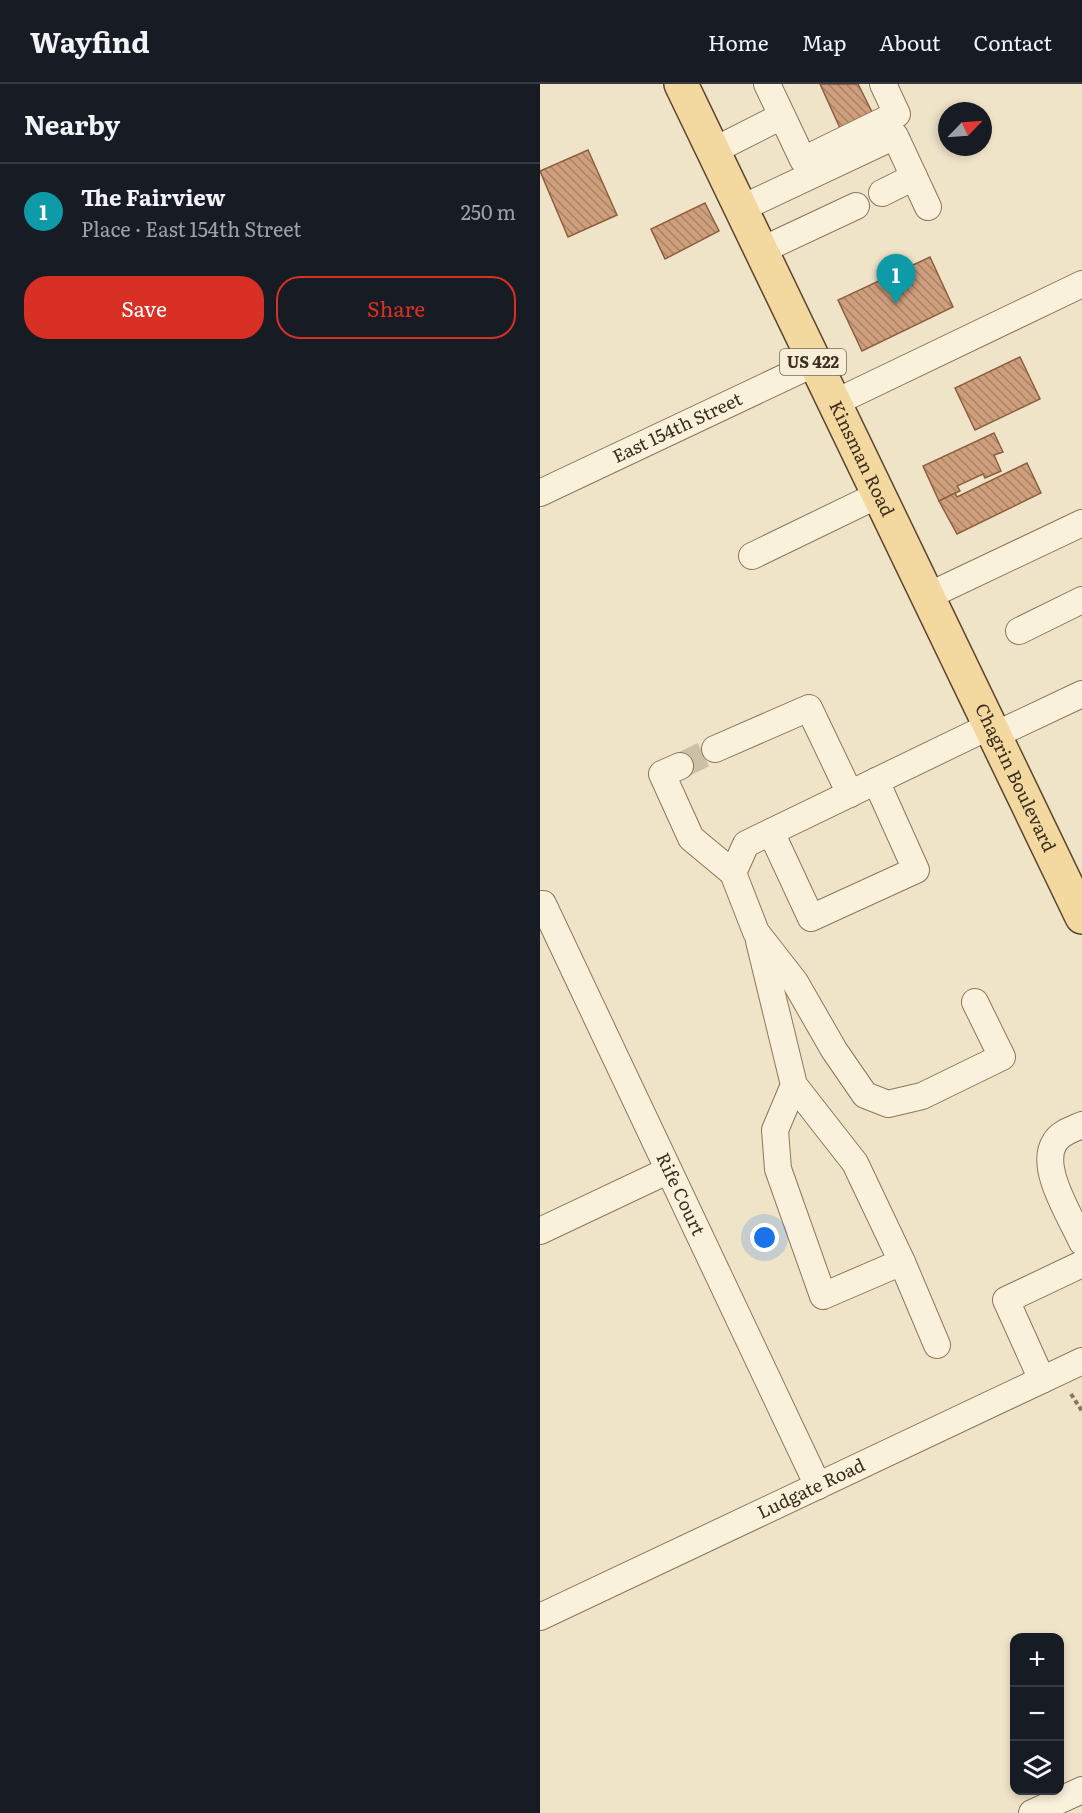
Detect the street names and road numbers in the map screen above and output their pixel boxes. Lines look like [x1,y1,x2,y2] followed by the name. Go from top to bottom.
[780,349,846,375] road number: US 422
[607,384,747,469] street label: East 154th Street
[823,396,902,521] street label: Kinsman Road
[969,698,1064,856] street label: Chagrin Boulevard
[650,1148,713,1240] street label: Rife Court
[752,1450,869,1525] street label: Ludgate Road

